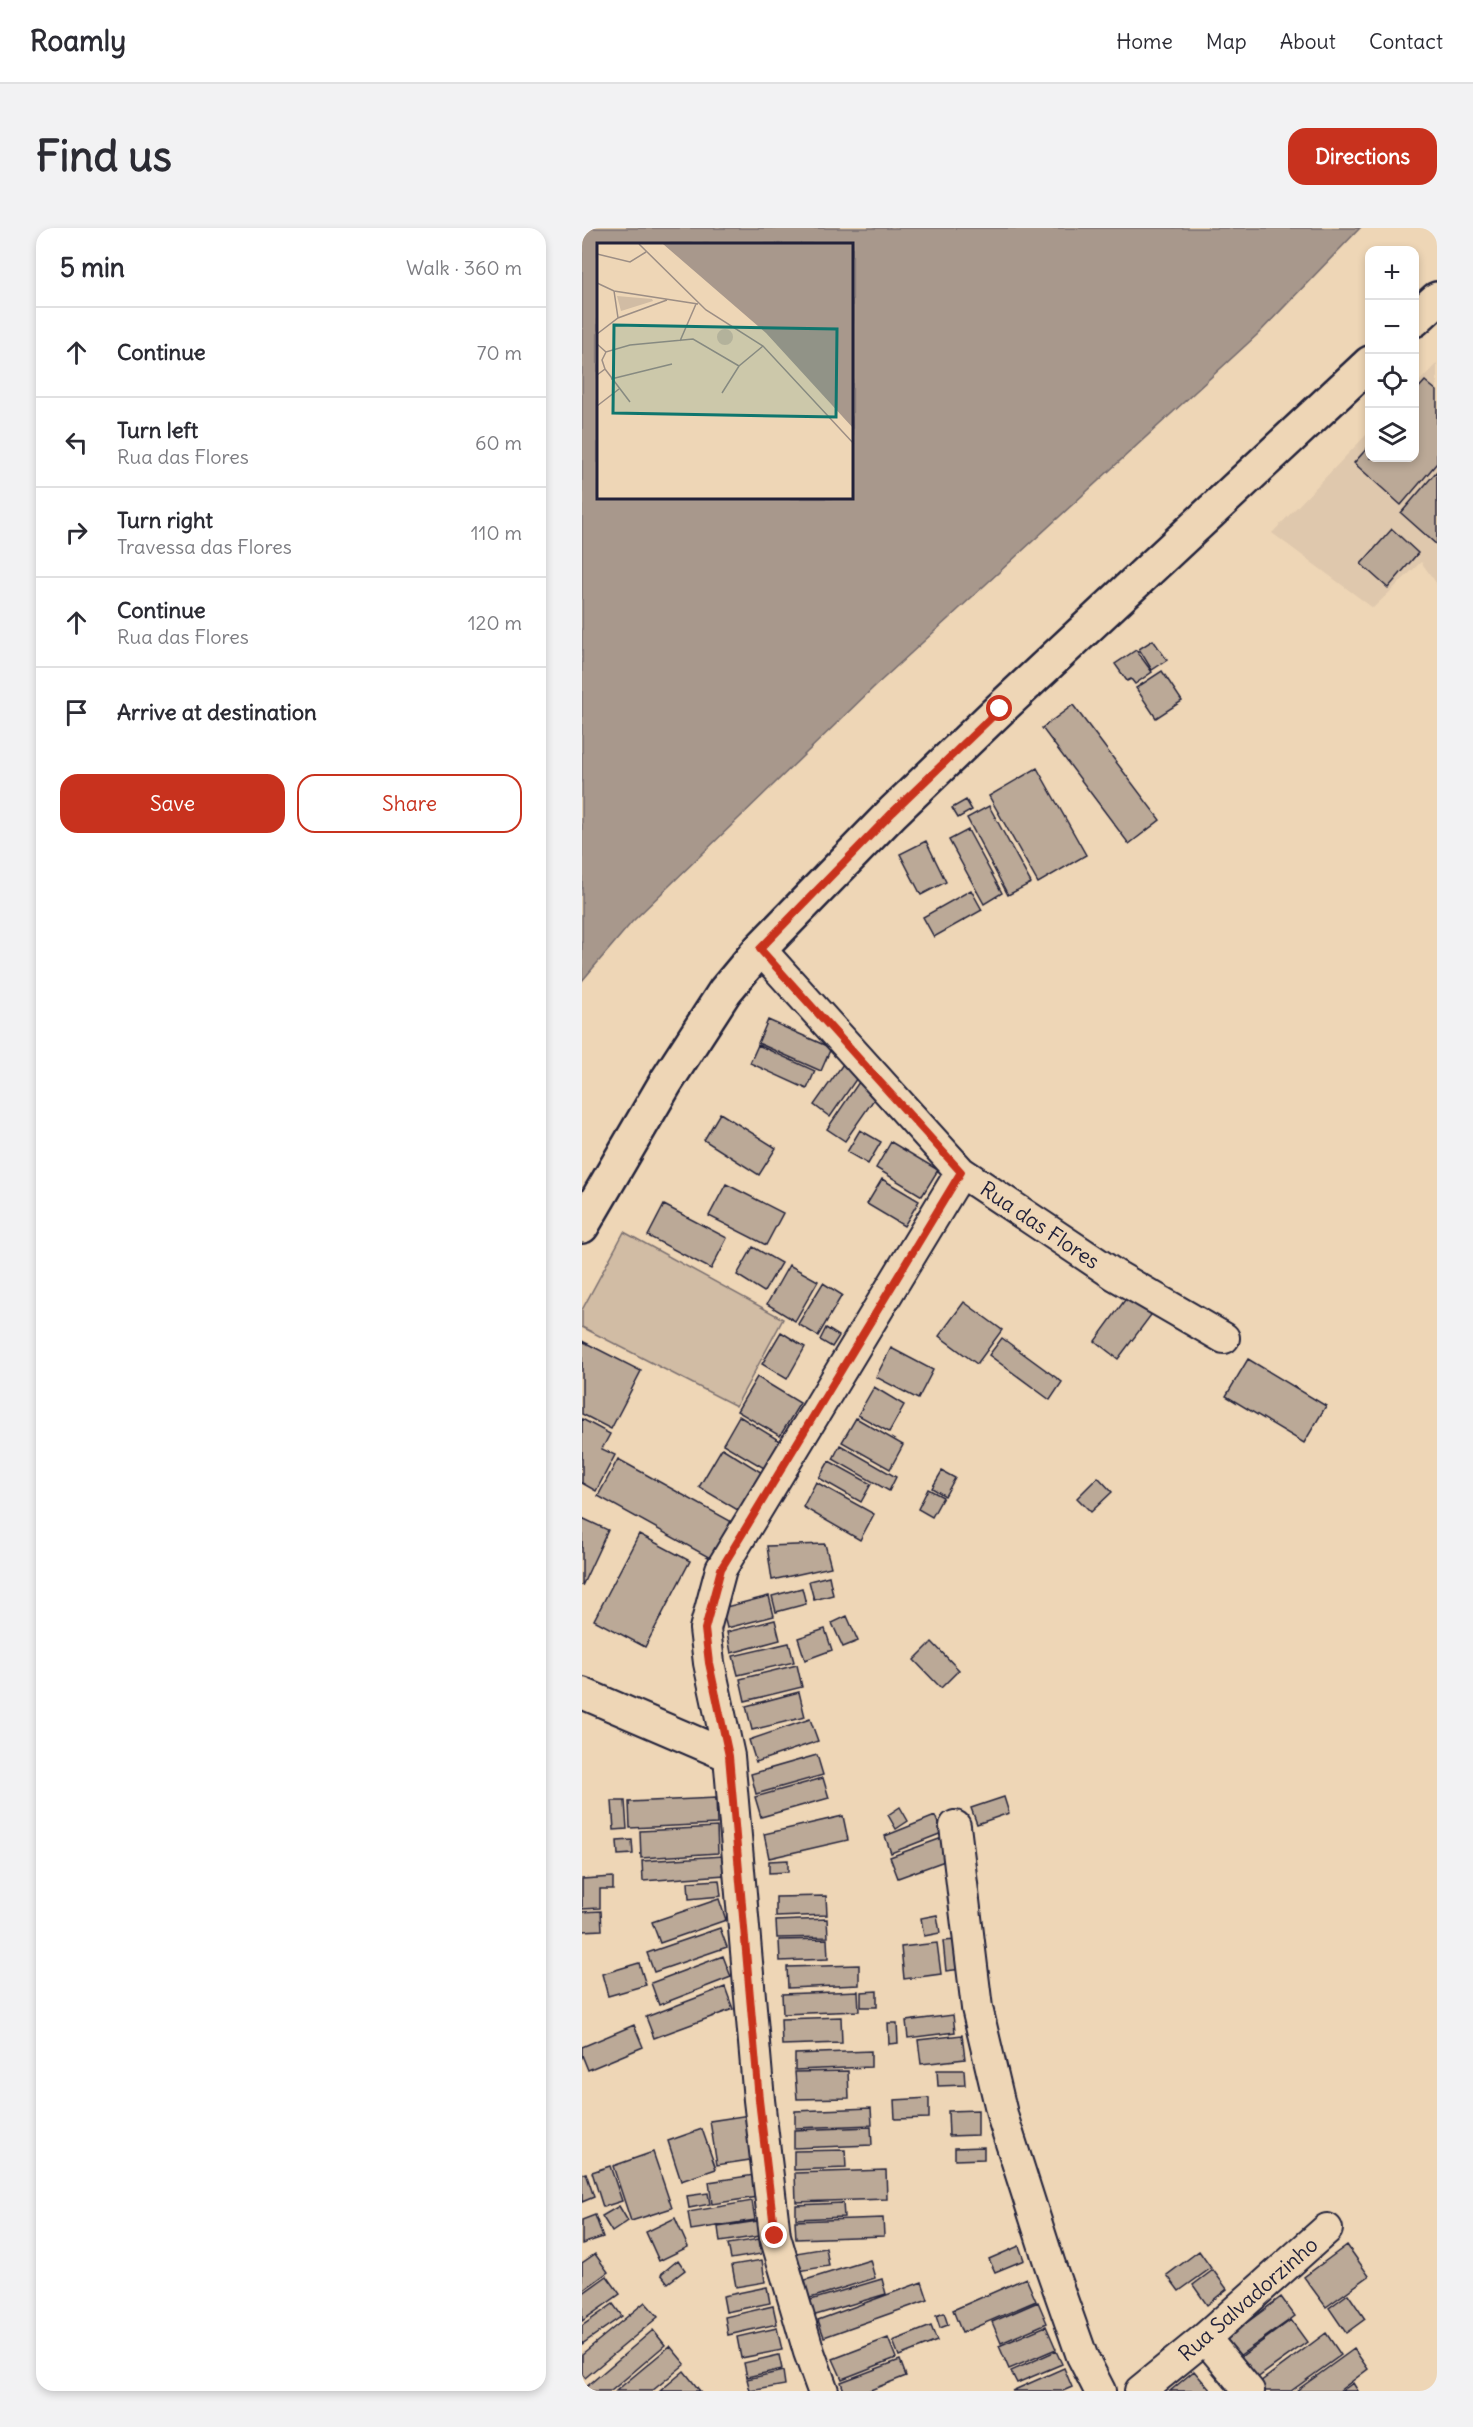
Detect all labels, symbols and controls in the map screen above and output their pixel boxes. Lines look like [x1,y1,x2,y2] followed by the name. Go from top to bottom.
[30,23,126,59] text: Roamly
[1116,28,1173,55] text: Home
[1206,28,1247,55] text: Map
[1280,28,1336,55] text: About
[1369,28,1443,55] text: Contact
[1288,128,1437,185] button: Directions
[36,130,172,182] text: Find us
[597,243,854,500] inset map
[1365,246,1419,462] map controls
[1365,246,1419,300] button: +
[60,251,125,284] text: 5 min
[406,255,522,280] text: Walk · 360 m
[1365,300,1419,354] button: −
[60,336,93,369] icon: ahead
[117,338,206,366] text: Continue
[477,340,522,365] text: 70 m
[1365,354,1419,408] button: locate
[1365,408,1419,462] button: layers
[117,416,198,444] text: Turn left
[60,426,93,459] icon: left
[475,430,522,455] text: 60 m
[117,444,249,469] text: Rua das Flores
[117,506,213,534] text: Turn right
[60,516,93,549] icon: right
[471,520,522,545] text: 110 m
[117,534,292,559] text: Travessa das Flores
[117,596,206,624] text: Continue
[60,606,93,639] icon: ahead
[468,610,522,635] text: 120 m
[117,624,249,649] text: Rua das Flores
[986,695,1012,721] route start
[60,696,93,729] icon: arrive
[117,698,317,726] text: Arrive at destination
[60,774,285,833] button: Save
[297,774,522,833] button: Share
[975,1175,1105,1275] street label: Rua das Flores
[761,2222,787,2248] route end
[1173,2231,1323,2367] street label: Rua Salvadorzinho

